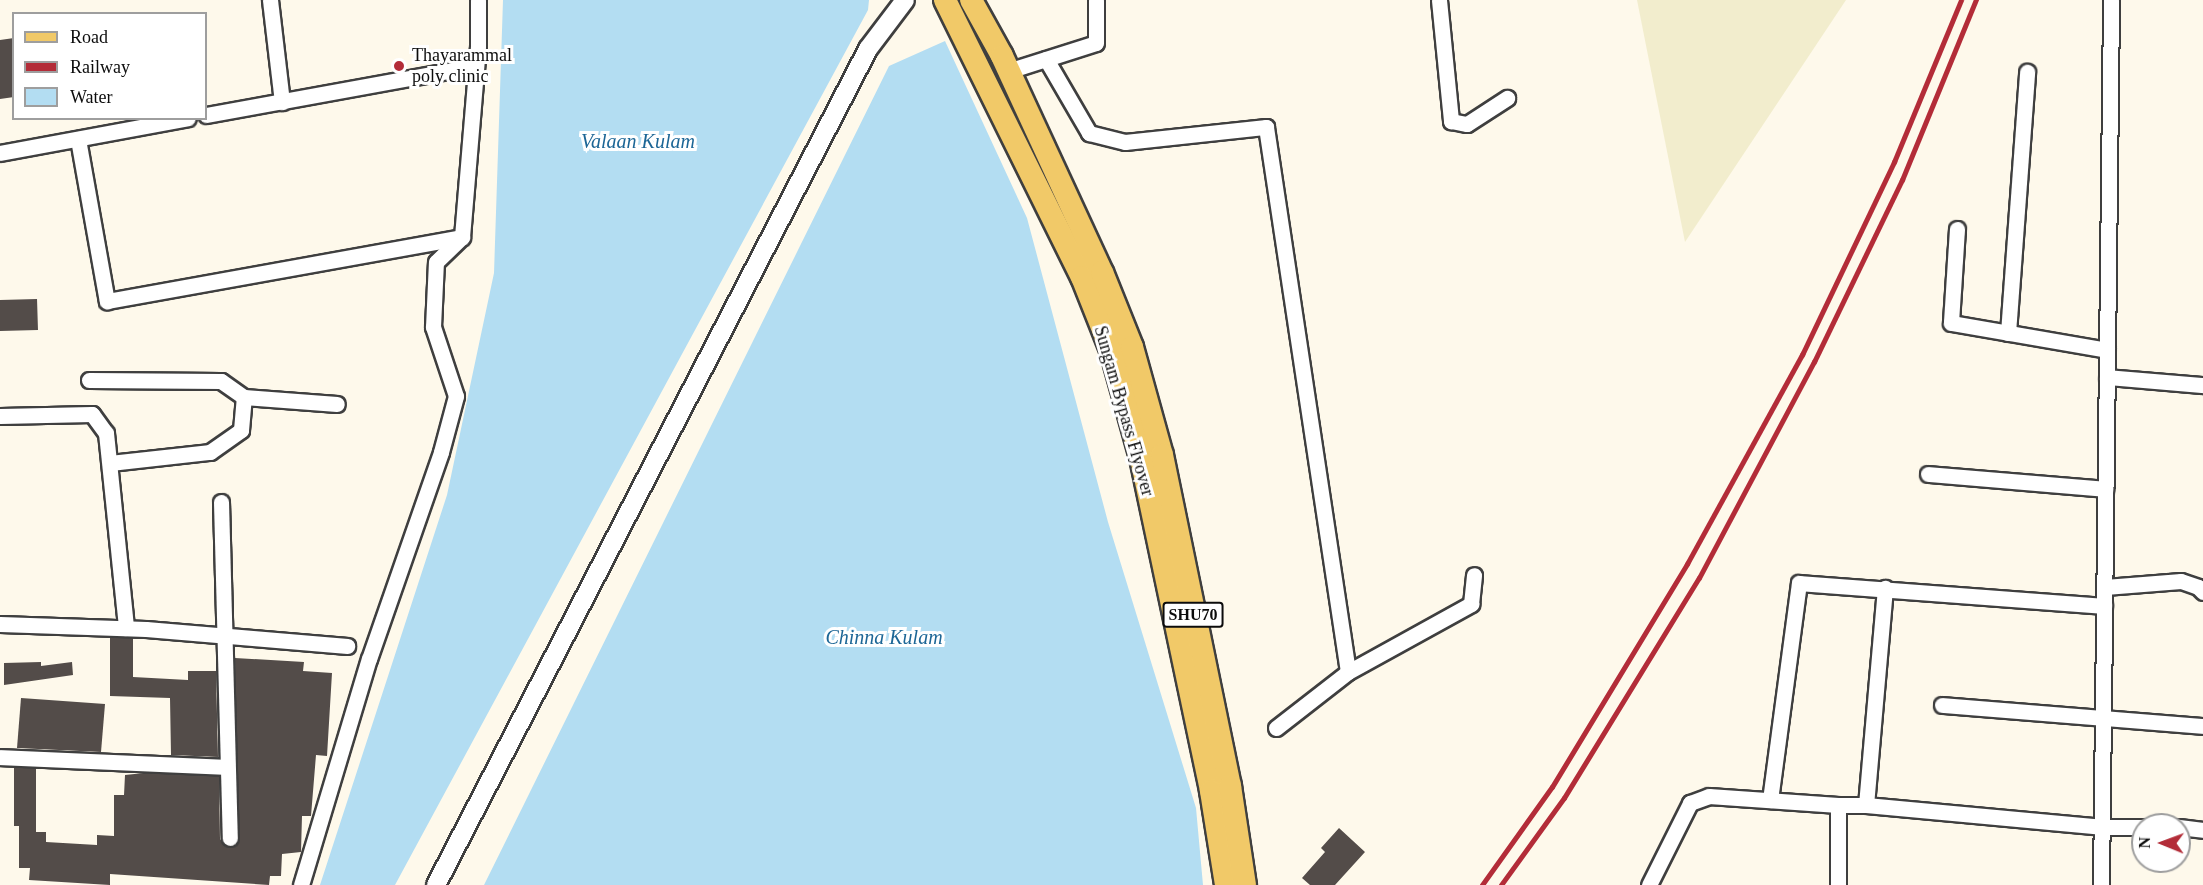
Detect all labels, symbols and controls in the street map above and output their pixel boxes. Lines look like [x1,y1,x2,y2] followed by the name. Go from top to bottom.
[12,12,207,120] legend
[70,27,108,47] text: Road
[412,45,512,88] place label: Thayarammal poly clinic
[70,57,130,77] text: Railway
[390,57,408,75] marker: Thayarammal poly clinic
[70,87,113,107] text: Water
[581,129,695,153] water label: Valaan Kulam
[1089,323,1159,499] street label: Sungam Bypass Flyover
[1162,602,1224,628] road number: SHU70
[825,625,943,649] water label: Chinna Kulam
[2131,813,2191,873] north arrow
[2136,837,2153,849] text: N

